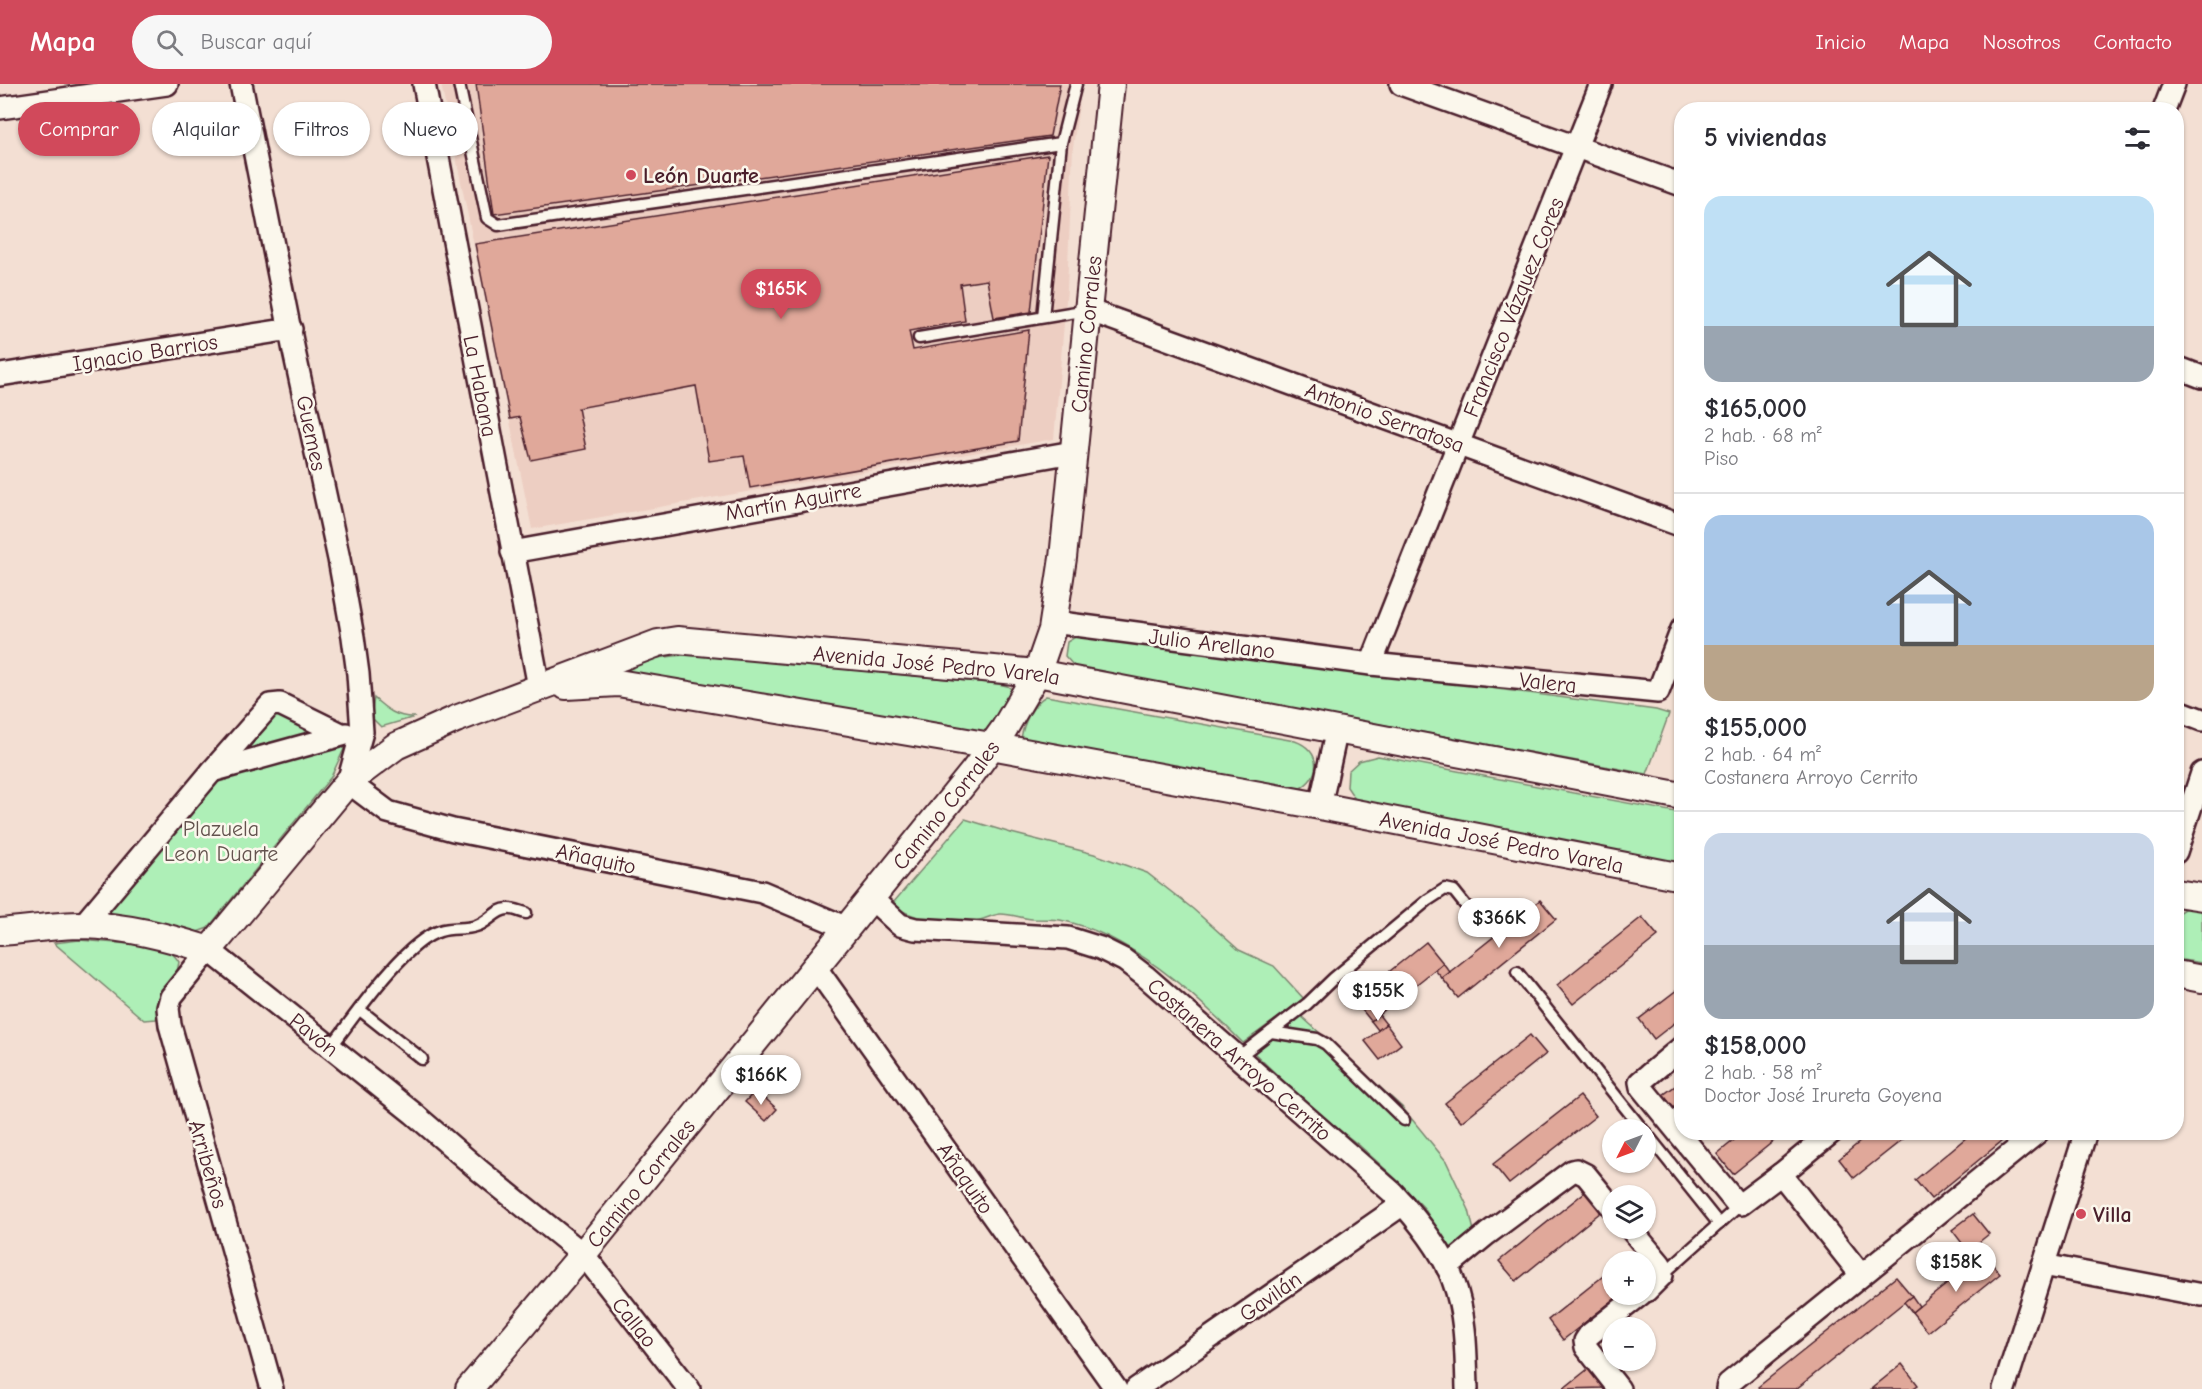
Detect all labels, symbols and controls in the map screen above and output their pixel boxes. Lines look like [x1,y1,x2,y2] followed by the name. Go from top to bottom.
[132,15,552,69] search box
[30,26,96,58] text: Mapa
[153,26,186,59] icon: search
[201,29,312,55] text: Buscar aquí
[1815,30,1866,54] text: Inicio
[1899,30,1949,54] text: Mapa
[1982,30,2061,54] text: Nosotros
[2094,30,2172,54] text: Contacto
[18,102,140,156] chip: Comprar
[152,102,261,156] chip: Alquilar
[273,102,370,156] chip: Filtros
[382,102,478,156] chip: Nuevo
[2121,122,2154,155] icon: filters
[1704,123,1827,153] text: 5 viviendas
[643,163,759,189] place label: León Duarte
[624,168,638,182] marker: León Duarte
[1458,194,1570,421] street label: Francisco Vázquez Cores
[1875,235,1983,343] icon: home
[1066,255,1108,414] street label: Camino Corrales
[739,269,823,320] pin: $165K
[755,277,807,300] text: $165K
[71,329,220,377] street label: Ignacio Barrios
[457,333,503,439] street label: La Habana
[1301,377,1468,459] street label: Antonio Serratosa
[290,393,332,473] street label: Guemes
[1704,394,1807,424] text: $165,000
[1704,424,1822,447] text: 2 hab. · 68 m²
[1704,447,1739,470] text: Piso
[723,477,863,527] street label: Martín Aguirre
[1875,554,1983,662] icon: home
[1147,623,1276,665] street label: Julio Arellano
[812,641,1062,691] street label: Avenida José Pedro Varela
[1518,667,1578,699] street label: Valera
[1704,713,1807,743] text: $155,000
[887,736,1006,875] street label: Camino Corrales
[1704,743,1821,766] text: 2 hab. · 64 m²
[1704,766,1918,789] text: Costanera Arroyo Cerrito
[1377,806,1626,879] street label: Avenida José Pedro Varela
[164,816,278,867] park label: Plazuela Leon Duarte
[553,838,638,880] street label: Añaquito
[1875,872,1983,980] icon: home
[1457,898,1541,949] pin: $366K
[1472,906,1526,929] text: $366K
[1336,971,1420,1022] pin: $155K
[1142,973,1337,1147] street label: Costanera Arroyo Cerrito
[1352,979,1404,1002] text: $155K
[284,1008,344,1062] street label: Pavón
[1704,1031,1807,1061] text: $158,000
[719,1055,803,1106] pin: $166K
[1704,1061,1822,1084] text: 2 hab. · 58 m²
[735,1063,787,1086] text: $166K
[1704,1084,1942,1107] text: Doctor José Irureta Goyena
[581,1114,701,1253] street label: Camino Corrales
[183,1117,233,1212] street label: Arribeños
[1602,1119,1656,1173] north arrow
[1602,1119,1656,1371] map controls
[931,1138,999,1219] street label: Añaquito
[1602,1185,1656,1239] button: layers
[2093,1202,2132,1228] place label: Villa
[2074,1207,2088,1221] marker: Villa
[1914,1242,1998,1293] pin: $158K
[1930,1250,1982,1273] text: $158K
[1602,1251,1656,1305] button: +
[1235,1266,1307,1327] street label: Gavilán
[606,1292,662,1353] street label: Callao
[1602,1317,1656,1371] button: −

